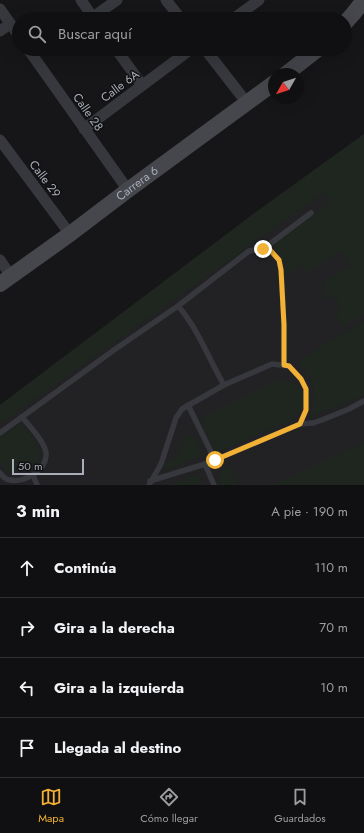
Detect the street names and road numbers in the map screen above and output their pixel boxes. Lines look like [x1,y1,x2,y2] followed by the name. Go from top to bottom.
[97,65,143,106] street label: Calle 6A
[68,89,108,135] street label: Calle 28
[25,156,65,202] street label: Calle 29
[112,162,162,205] street label: Carrera 6

